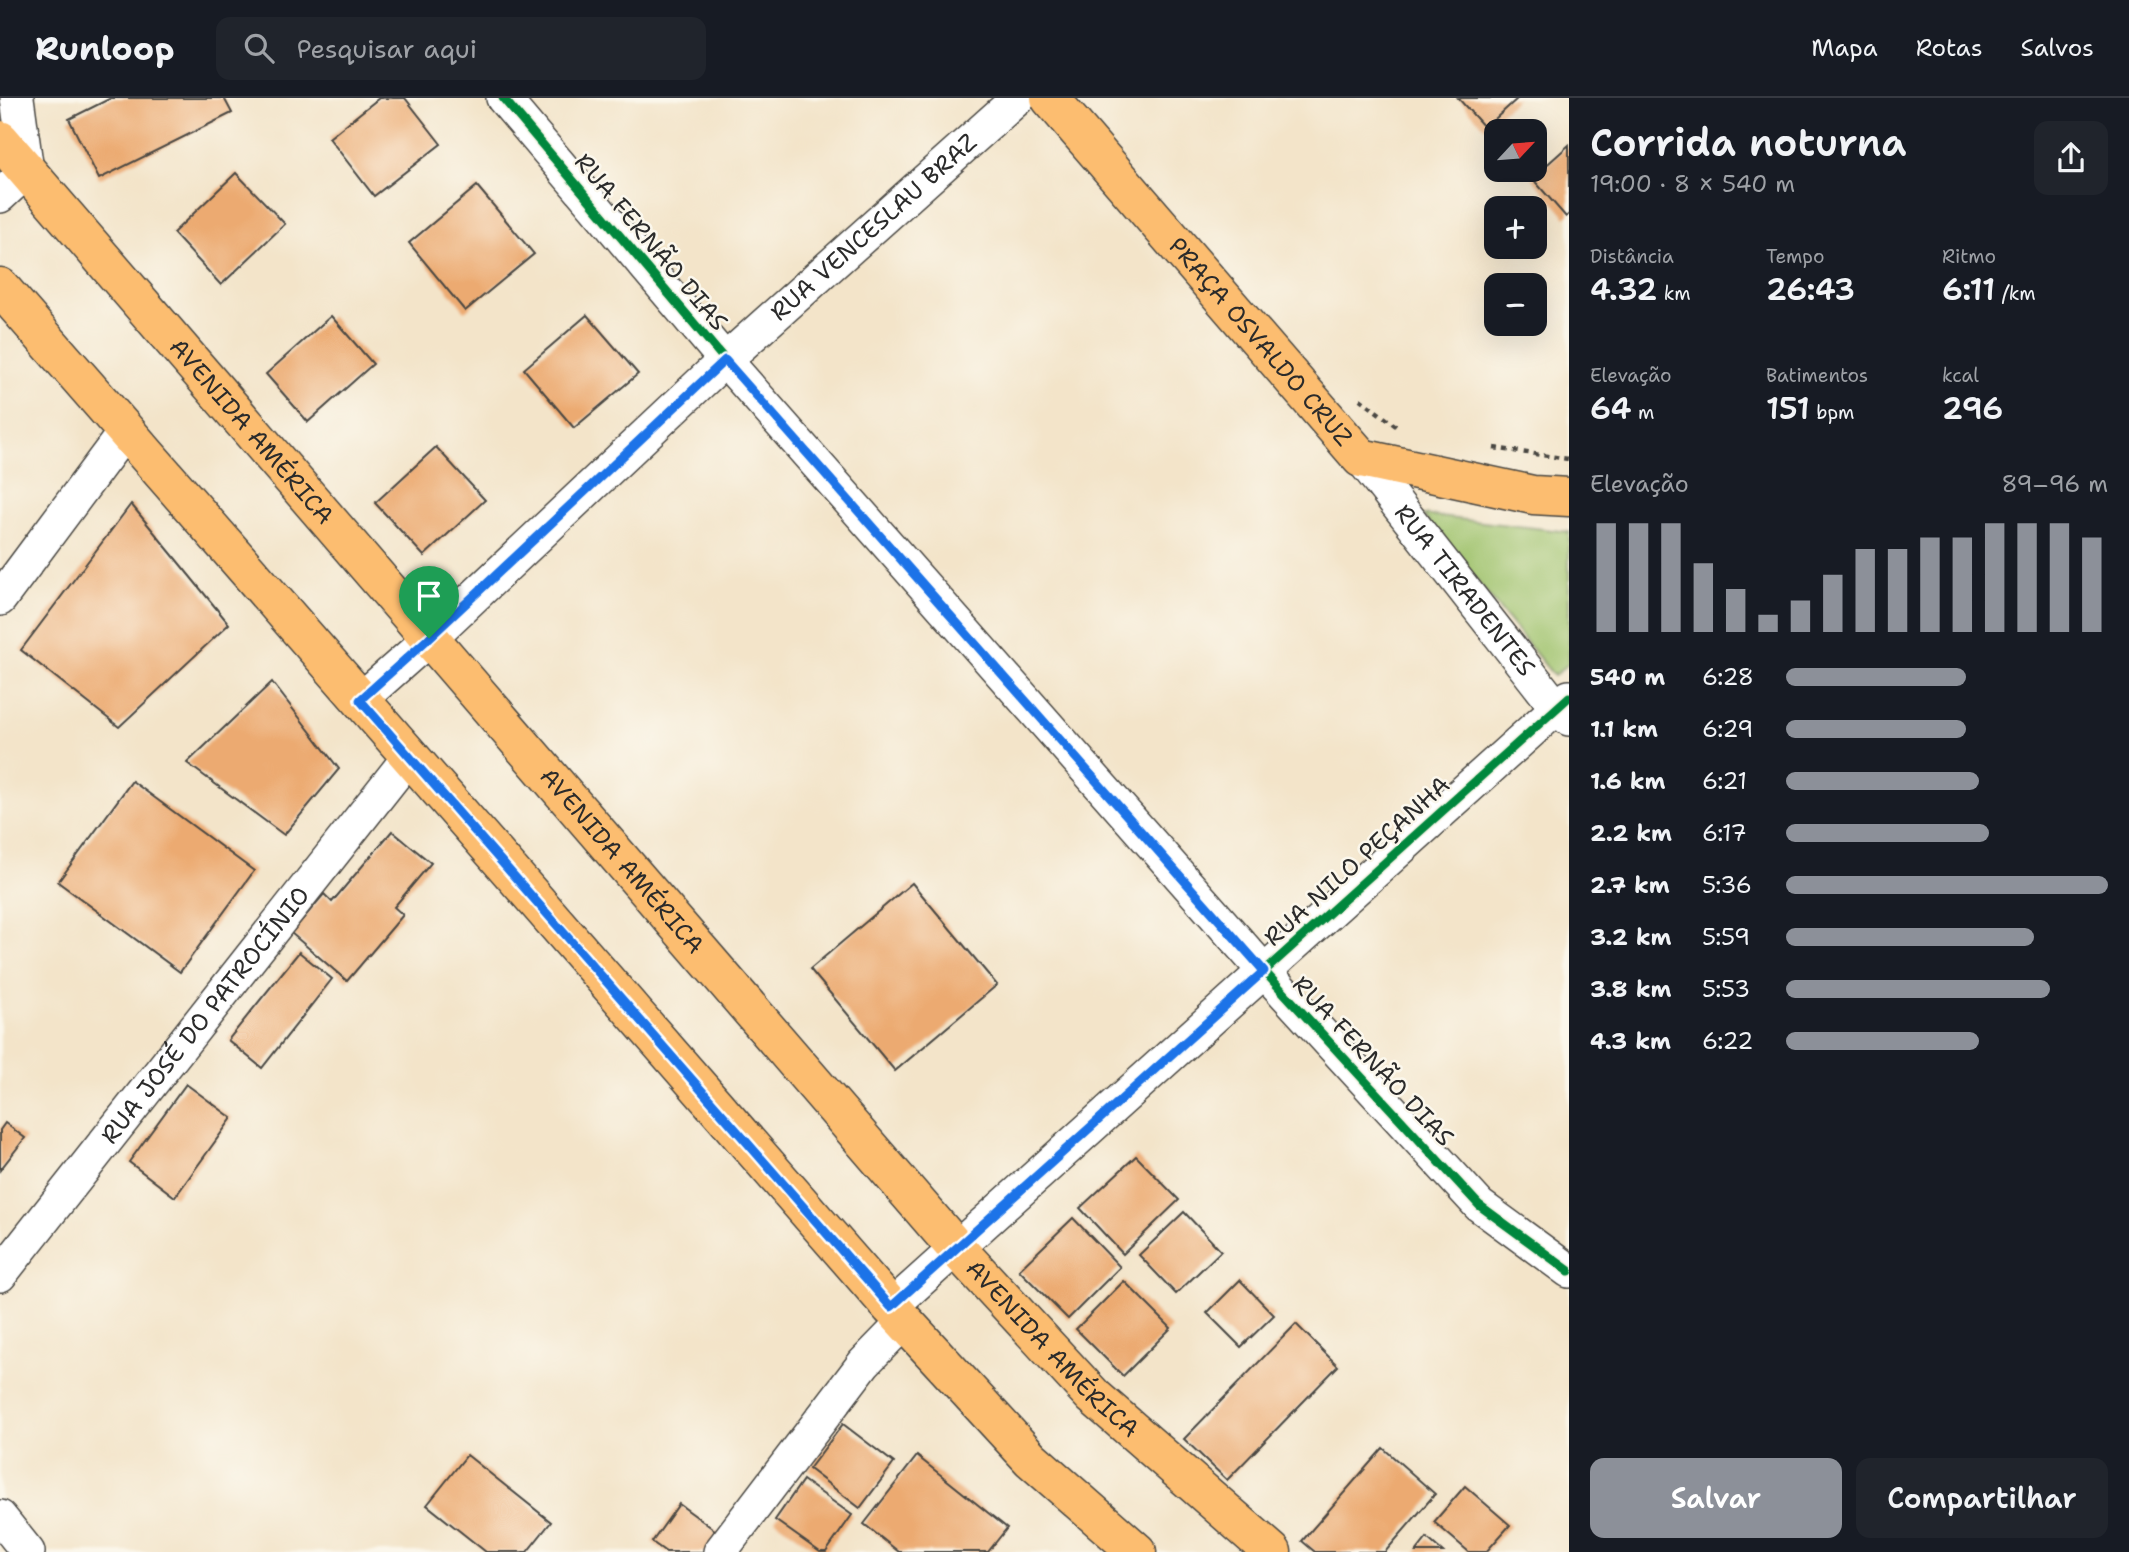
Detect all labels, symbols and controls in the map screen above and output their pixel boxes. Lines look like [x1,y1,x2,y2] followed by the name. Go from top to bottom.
[216,17,706,80] search box
[35,26,174,71] text: Runloop
[240,29,278,67] icon: search
[296,31,477,66] text: Pesquisar aqui
[1811,32,1878,64] text: Mapa
[1916,32,1983,64] text: Rotas
[2021,32,2094,64] text: Salvos
[1590,117,1906,168] text: Corrida noturna
[1484,119,1547,182] north arrow
[1484,119,1547,336] map controls
[2034,121,2108,195] button: share
[763,126,983,328] street label: RUA VENCESLAU BRAZ
[567,147,735,337] street label: RUA FERNÃO DIAS
[1590,169,1795,199] text: 19:00 · 8 × 540 m
[1484,196,1547,259] button: +
[1161,231,1360,453] street label: PRAÇA OSVALDO CRUZ
[1590,244,1674,269] text: Distância
[1766,244,1825,269] text: Tempo
[1942,244,1996,269] text: Ritmo
[1590,269,1657,310] text: 4.32
[1766,269,1855,310] text: 26:43
[1942,269,1995,310] text: 6:11
[1484,273,1547,336] button: −
[1657,281,1691,306] text: km
[1995,281,2036,306] text: /km
[162,332,341,531] street label: AVENIDA AMÉRICA
[1590,363,1671,388] text: Elevação
[1766,363,1868,388] text: Batimentos
[1942,363,1979,388] text: kcal
[1590,388,1632,429] text: 64
[1766,388,1810,429] text: 151
[1942,388,2003,429] text: 296
[1632,400,1654,425] text: m
[1810,400,1854,425] text: bpm
[1590,469,1689,499] text: Elevação
[2002,469,2108,499] text: 89–96 m
[1387,498,1542,683] street label: RUA TIRADENTES
[399,566,459,638] pin
[410,577,448,615] icon: arrive
[1590,662,1665,692] text: 540 m
[1702,662,1754,692] text: 6:28
[1590,714,1658,744] text: 1.1 km
[1702,714,1753,744] text: 6:29
[533,761,711,961] street label: AVENIDA AMÉRICA
[1590,766,1665,796] text: 1.6 km
[1702,766,1747,796] text: 6:21
[1257,769,1457,953] street label: RUA NILO PEÇANHA
[1590,818,1672,848] text: 2.2 km
[1702,818,1747,848] text: 6:17
[1590,870,1670,900] text: 2.7 km
[1702,870,1752,900] text: 5:36
[94,880,317,1150] street label: RUA JOSÉ DO PATROCÍNIO
[1590,922,1672,952] text: 3.2 km
[1702,922,1750,952] text: 5:59
[1285,969,1461,1153] street label: RUA FERNÃO DIAS
[1590,974,1671,1004] text: 3.8 km
[1702,974,1750,1004] text: 5:53
[1590,1026,1671,1056] text: 4.3 km
[1702,1026,1753,1056] text: 6:22
[959,1253,1146,1445] street label: AVENIDA AMÉRICA
[1590,1458,1842,1538] button: Salvar
[1856,1458,2108,1538] button: Compartilhar

